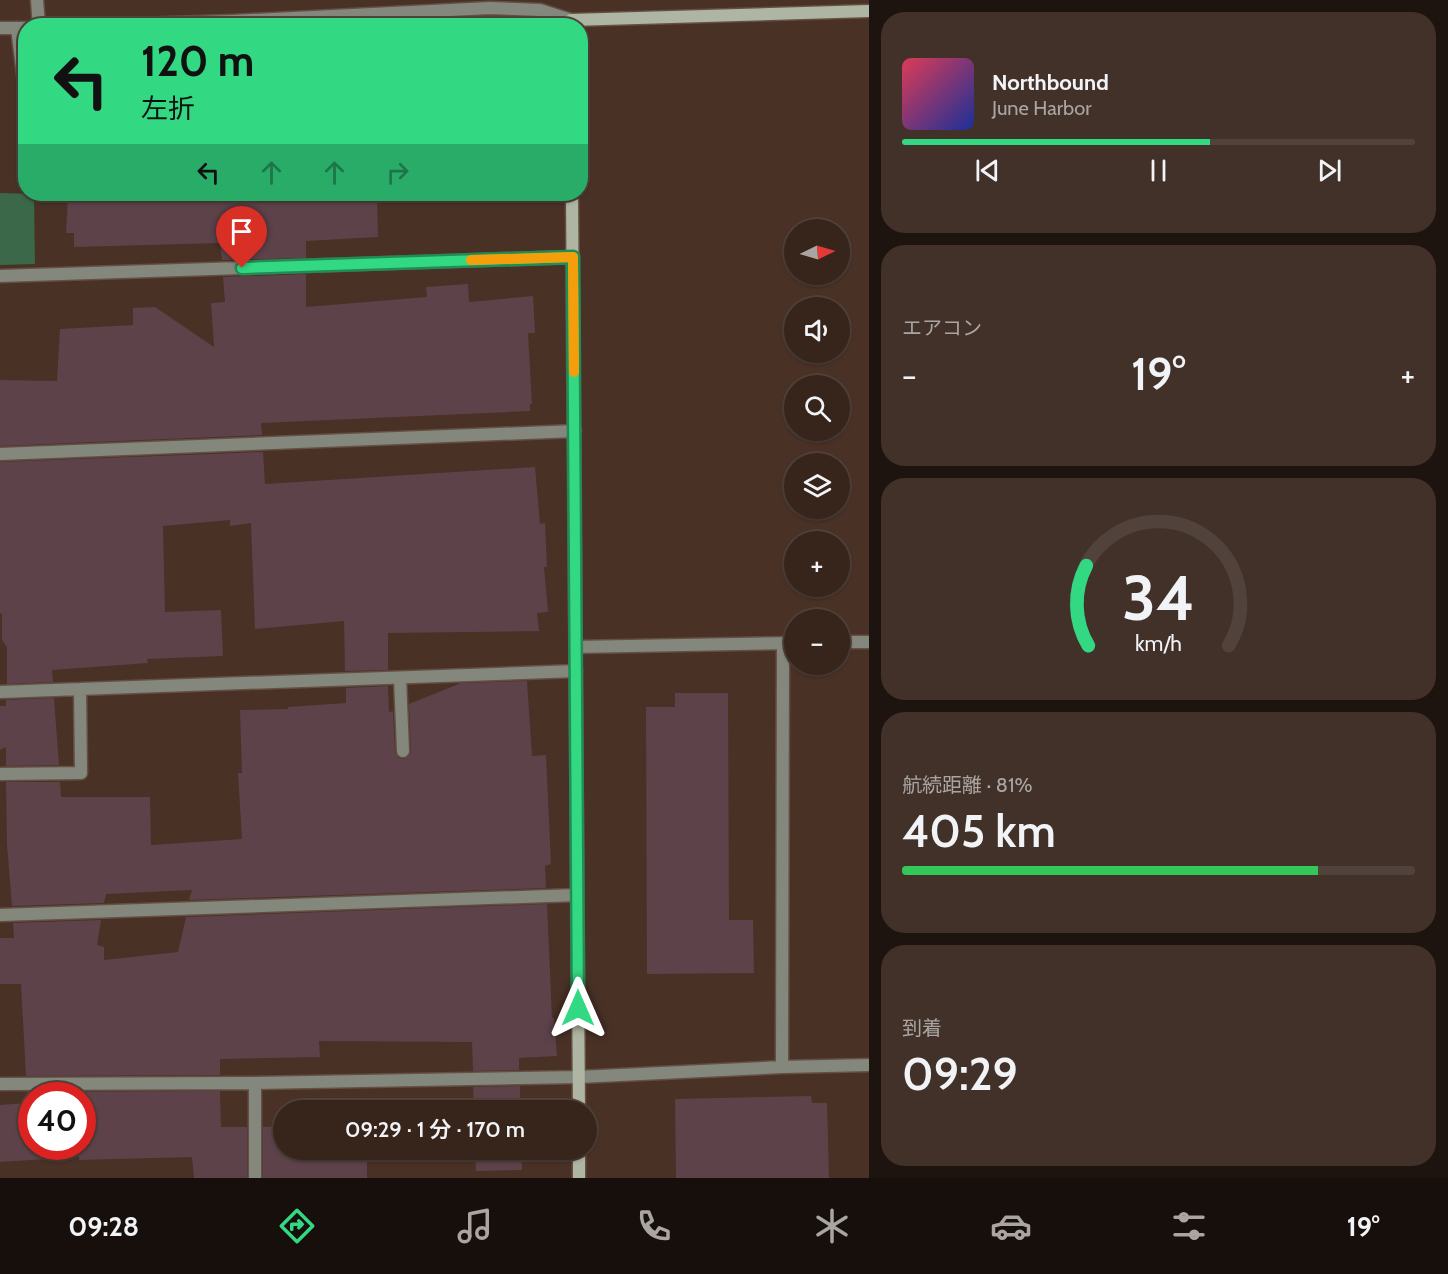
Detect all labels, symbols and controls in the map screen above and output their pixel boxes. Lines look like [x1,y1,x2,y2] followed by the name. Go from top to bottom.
[141,35,254,87] text: 120 m
[42,42,120,120] icon: left
[992,69,1109,96] text: Northbound
[141,92,195,125] text: 左折
[992,96,1092,120] text: June Harbor
[971,154,1004,187] icon: previous
[1142,154,1175,187] icon: pause
[1313,154,1346,187] icon: next
[192,156,225,189] icon: left
[255,156,288,189] icon: ahead
[318,156,351,189] icon: ahead
[381,156,414,189] icon: right
[216,206,267,268] pin
[225,215,258,248] icon: arrive
[784,219,850,285] north arrow
[784,219,850,675] map controls
[784,297,850,363] button: sound
[902,316,982,340] text: エアコン
[1131,347,1186,401] text: 19°
[902,355,917,395] text: −
[1400,355,1415,395] text: +
[784,375,850,441] button: search
[784,453,850,519] button: layers
[784,531,850,597] button: +
[1122,560,1195,636] text: 34
[784,609,850,675] button: −
[1135,630,1182,656] text: km/h
[902,773,1032,797] text: 航続距離 · 81%
[902,804,1056,858] text: 405 km
[546,976,610,1040] position arrow
[902,1016,942,1040] text: 到着
[902,1047,1018,1101] text: 09:29
[18,1082,96,1160] speed limit sign: 40
[345,1116,525,1143] text: 09:29 · 1 分 · 170 m
[276,1205,318,1247] icon: directions
[454,1205,496,1247] icon: music
[633,1205,675,1247] icon: phone
[811,1205,853,1247] icon: climate
[990,1205,1032,1247] icon: car
[1168,1205,1210,1247] icon: filters
[68,1210,139,1243] text: 09:28
[1347,1210,1380,1243] text: 19°

